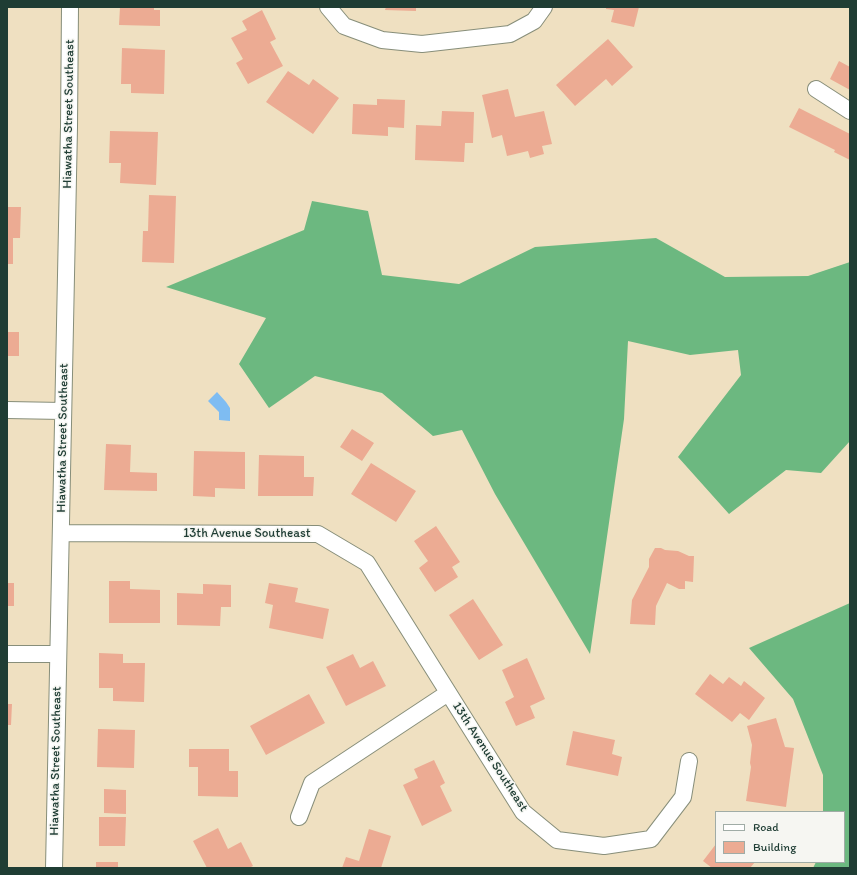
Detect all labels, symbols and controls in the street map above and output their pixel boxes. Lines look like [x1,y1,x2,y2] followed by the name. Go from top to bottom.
[60,39,78,189] street label: Hiawatha Street Southeast
[54,363,72,513] street label: Hiawatha Street Southeast
[183,526,311,542] street label: 13th Avenue Southeast
[47,686,65,836] street label: Hiawatha Street Southeast
[449,699,531,815] street label: 13th Avenue Southeast
[715,811,845,863] legend
[753,820,779,834] text: Road
[753,840,796,854] text: Building

